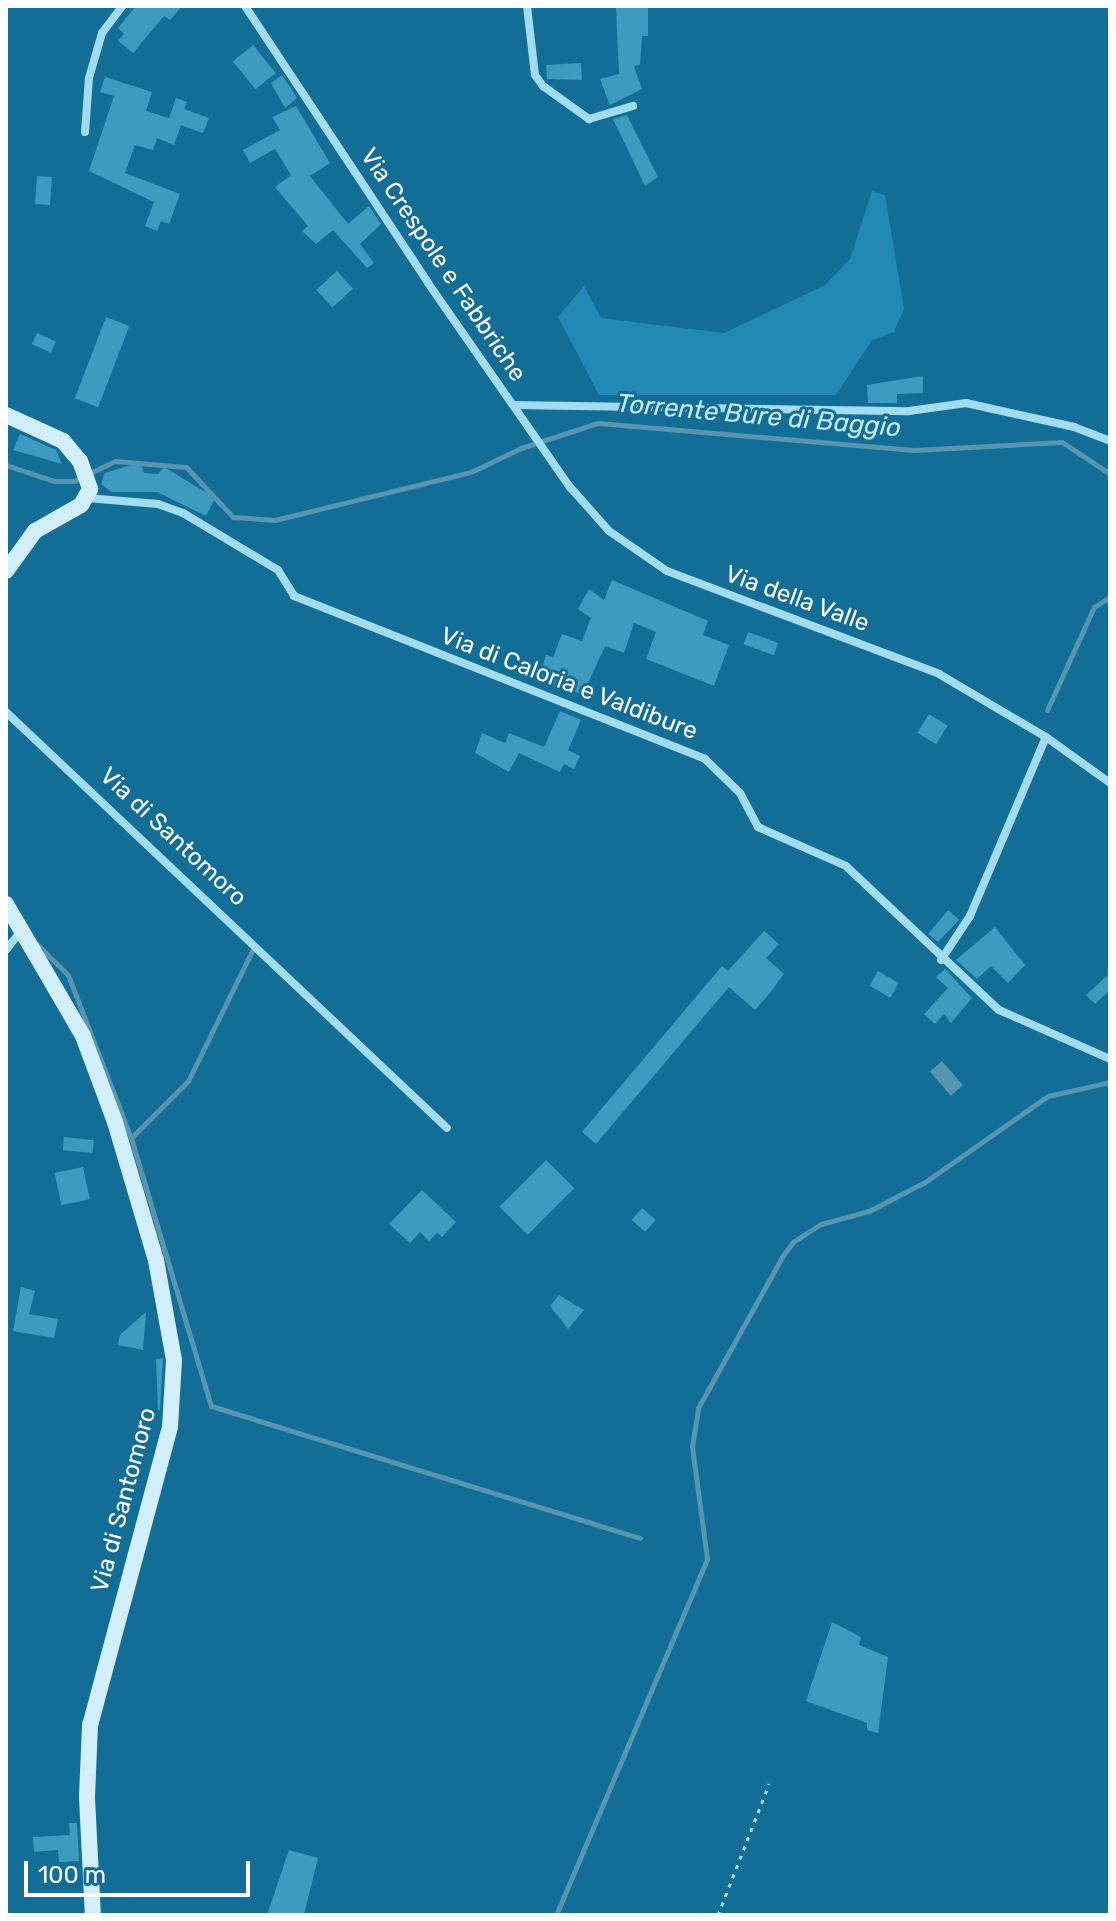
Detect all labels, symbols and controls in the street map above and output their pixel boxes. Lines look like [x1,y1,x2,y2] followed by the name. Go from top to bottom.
[354,143,532,387] street label: Via Crespole e Fabbriche
[616,388,902,444] water label: Torrente Bure di Baggio
[721,560,873,638] street label: Via della Valle
[436,622,702,746] street label: Via di Caloria e Valdibure
[94,762,252,912] street label: Via di Santomoro
[85,1404,163,1596] street label: Via di Santomoro
[28,1845,254,1895] scale bar
[38,1861,106,1889] text: 100 m

